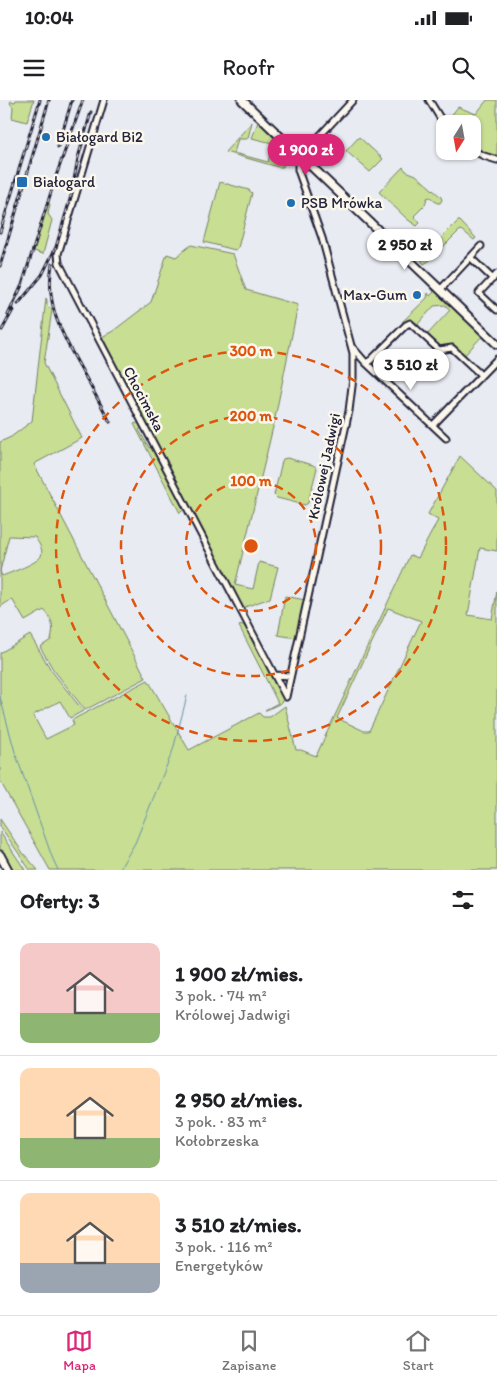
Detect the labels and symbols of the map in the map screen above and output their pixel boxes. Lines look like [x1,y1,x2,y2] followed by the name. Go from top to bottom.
[436,115,481,160] north arrow
[56,128,143,146] place label: Białogard Bi2
[40,131,52,143] marker: Białogard Bi2
[254,134,358,176] pin: 1 900 zł
[33,173,95,191] place label: Białogard
[15,175,29,189] marker: Białogard
[301,194,383,212] place label: PSB Mrówka
[285,197,297,209] marker: PSB Mrówka
[353,228,457,271] pin: 2 950 zł
[343,286,407,304] place label: Max-Gum
[411,289,423,301] marker: Max-Gum
[230,342,273,360] text: 300 m
[359,348,463,391] pin: 3 510 zł
[119,364,169,435] street label: Chocimska
[230,407,273,425] text: 200 m
[304,411,344,521] street label: Królowej Jadwigi
[230,472,272,490] text: 100 m
[242,537,260,555] centre of rings

